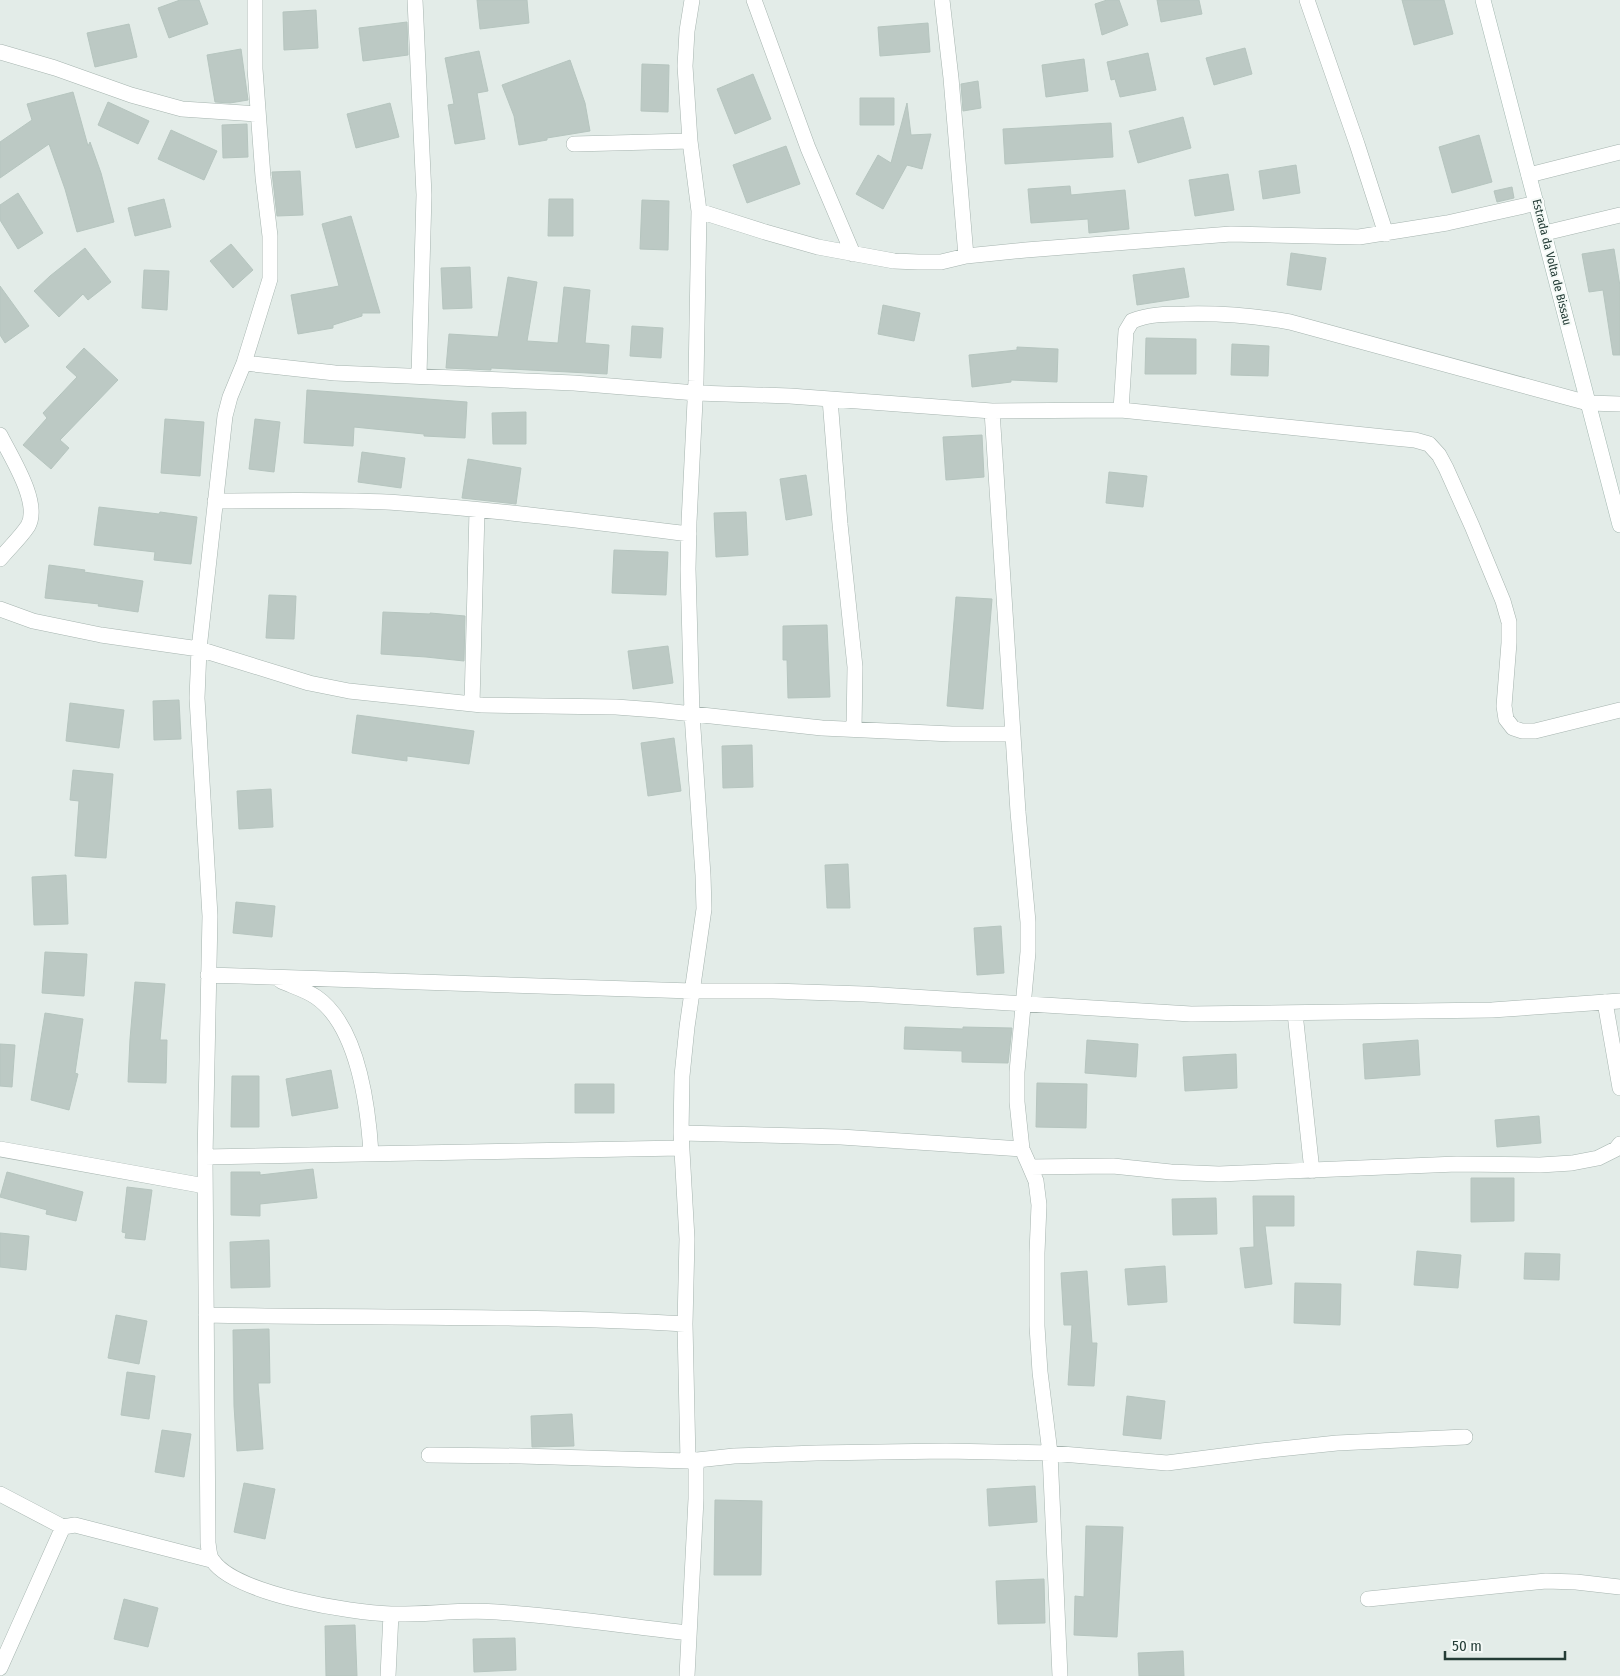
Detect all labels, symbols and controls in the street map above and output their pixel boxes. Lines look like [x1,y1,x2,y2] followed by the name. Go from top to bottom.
[1530,198,1574,326] street label: Estrada da Volta de Bissau
[1445,1628,1565,1660] scale bar
[1452,1637,1482,1655] text: 50 m

